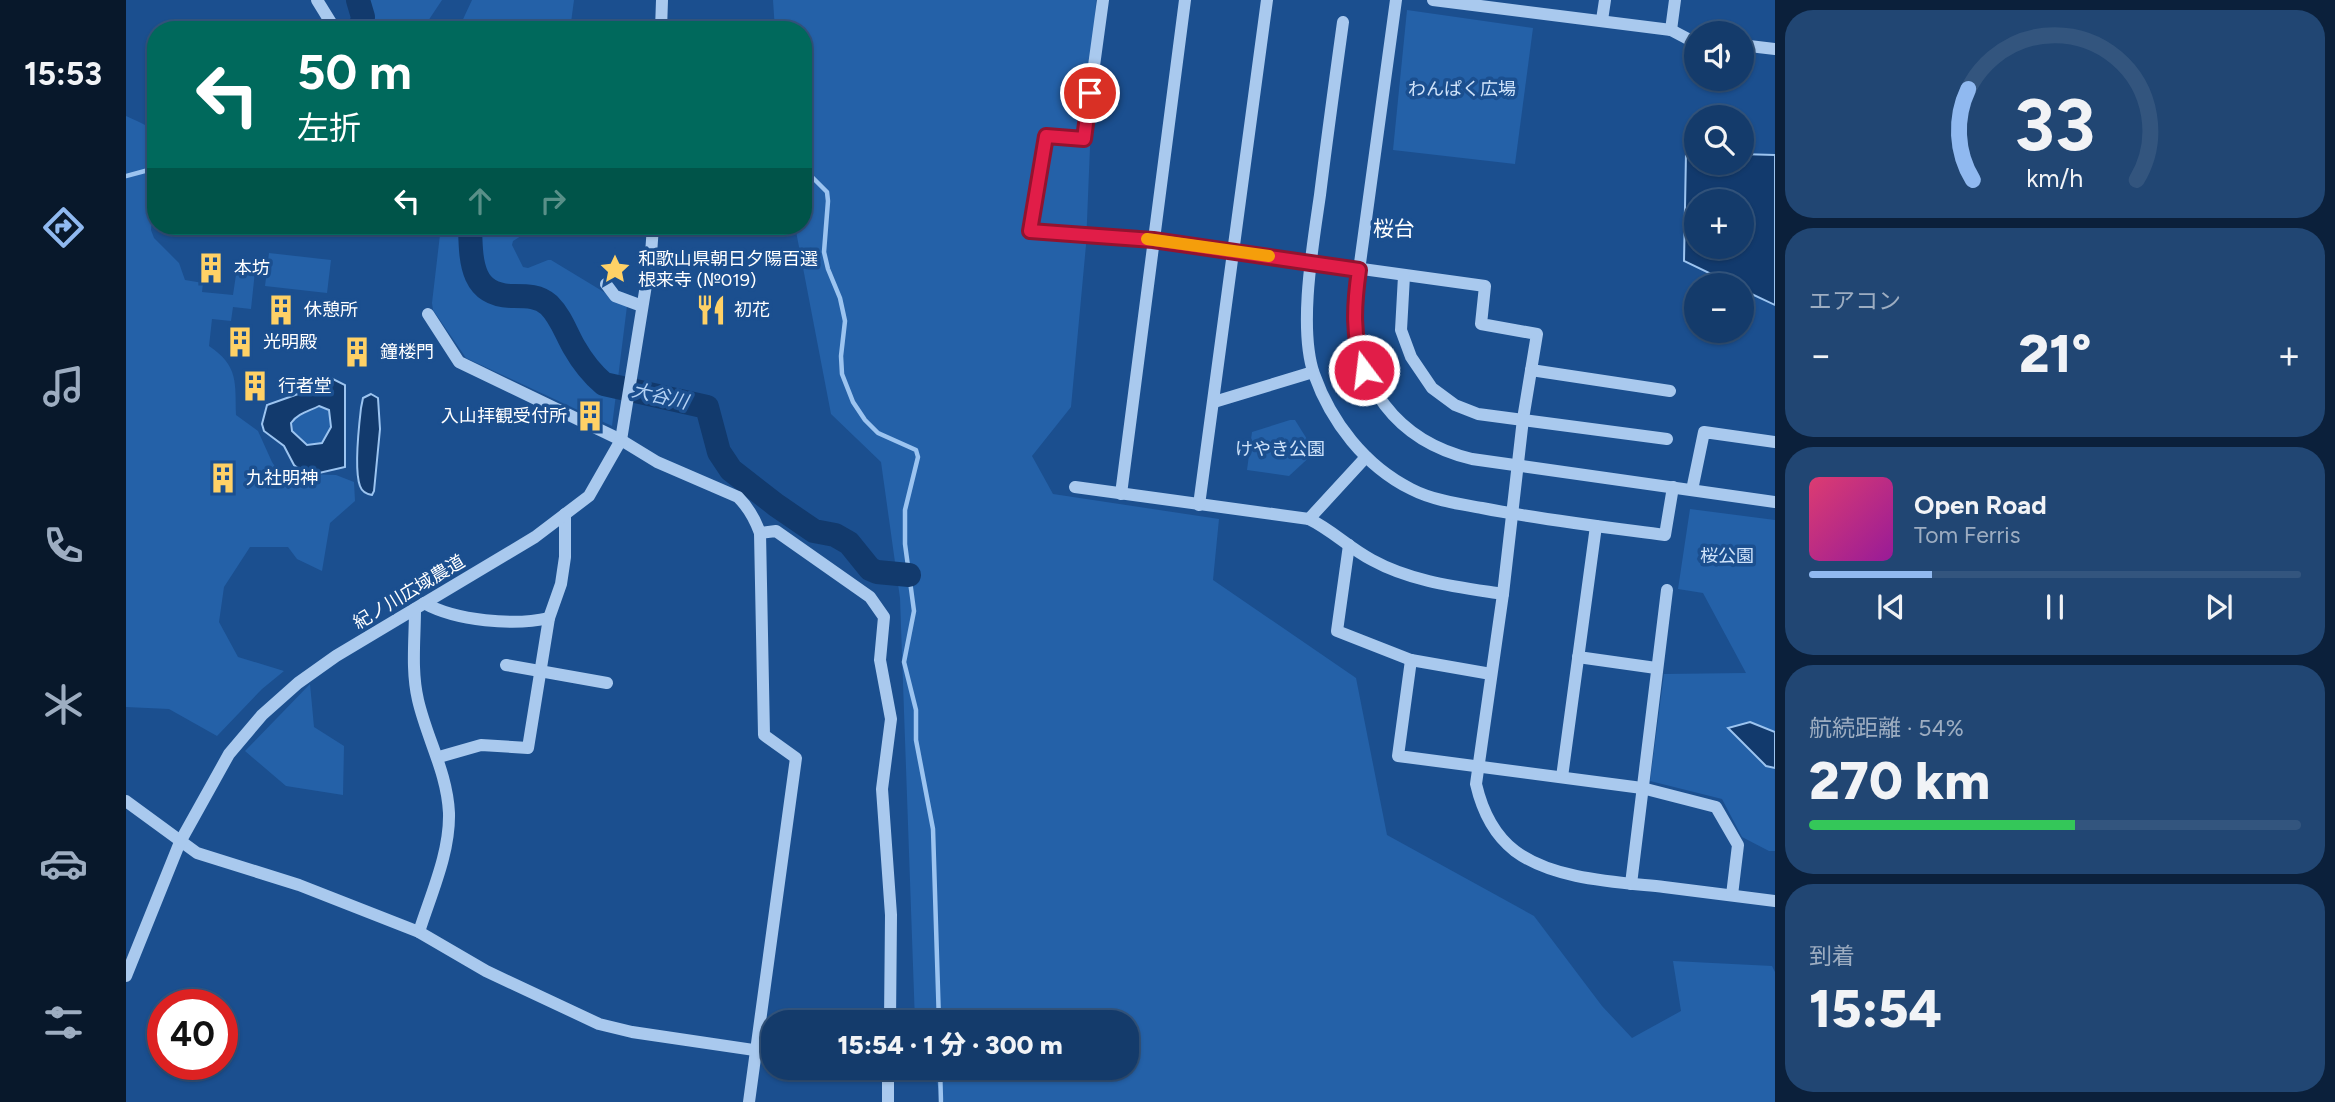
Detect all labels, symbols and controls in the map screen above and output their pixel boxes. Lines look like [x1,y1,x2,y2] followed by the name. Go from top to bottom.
[1684,21,1754,343] map controls
[1684,21,1754,91] button: sound
[297,42,412,101] text: 50 m
[182,49,273,140] icon: left
[24,55,102,93] text: 15:53
[1060,63,1120,123] pin
[1071,74,1109,112] icon: arrive
[1408,78,1516,100] park label: わんぱく広場
[2015,82,2095,169] text: 33
[1684,105,1754,175] button: search
[297,109,361,147] text: 左折
[2026,163,2084,193] text: km/h
[388,182,426,220] icon: left
[461,182,499,220] icon: ahead
[534,182,572,220] icon: right
[1684,189,1754,259] button: +
[39,203,88,252] icon: directions
[1373,216,1415,241] district label: 桜台
[638,248,818,291] place label: 和歌山県朝日夕陽百選 根来寺 (№019)
[194,251,228,285] building icon: 本坊
[598,252,632,286] place icon: 和歌山県朝日夕陽百選 根来寺 (№019)
[234,257,270,279] place label: 本坊
[1684,273,1754,343] button: −
[1809,287,1901,315] text: エアコン
[264,293,298,327] building icon: 休憩所
[694,293,728,327] restaurant icon: 初花
[304,299,358,321] place label: 休憩所
[734,299,770,321] place label: 初花
[2019,323,2091,385] text: 21°
[223,325,257,359] building icon: 光明殿
[263,331,317,353] place label: 光明殿
[1809,332,1833,378] text: −
[2277,332,2301,378] text: +
[1327,333,1401,407] position arrow
[340,335,374,369] building icon: 鐘楼門
[380,341,434,363] place label: 鐘楼門
[39,362,88,411] icon: music
[238,369,272,403] building icon: 行者堂
[278,375,332,397] place label: 行者堂
[630,378,692,414] water label: 大谷川
[573,399,607,433] building icon: 入山拝観受付所
[441,405,567,427] place label: 入山拝観受付所
[1235,438,1325,460] park label: けやき公園
[206,461,240,495] building icon: 九社明神
[246,467,318,489] place label: 九社明神
[1914,489,2047,521] text: Open Road
[39,521,88,570] icon: phone
[1914,521,2020,549] text: Tom Ferris
[1700,545,1754,567] park label: 桜公園
[349,550,469,634] street label: 紀ノ川広域農道
[1872,588,1910,626] icon: previous
[2036,588,2074,626] icon: pause
[2200,588,2238,626] icon: next
[39,680,88,729] icon: climate
[1809,714,1964,742] text: 航続距離 · 54%
[1809,750,1990,812] text: 270 km
[39,839,88,888] icon: car
[1809,942,1855,970] text: 到着
[1809,978,1942,1040] text: 15:54
[147,989,238,1080] speed limit sign: 40
[39,998,88,1047] icon: filters
[837,1029,1063,1061] text: 15:54 · 1 分 · 300 m

